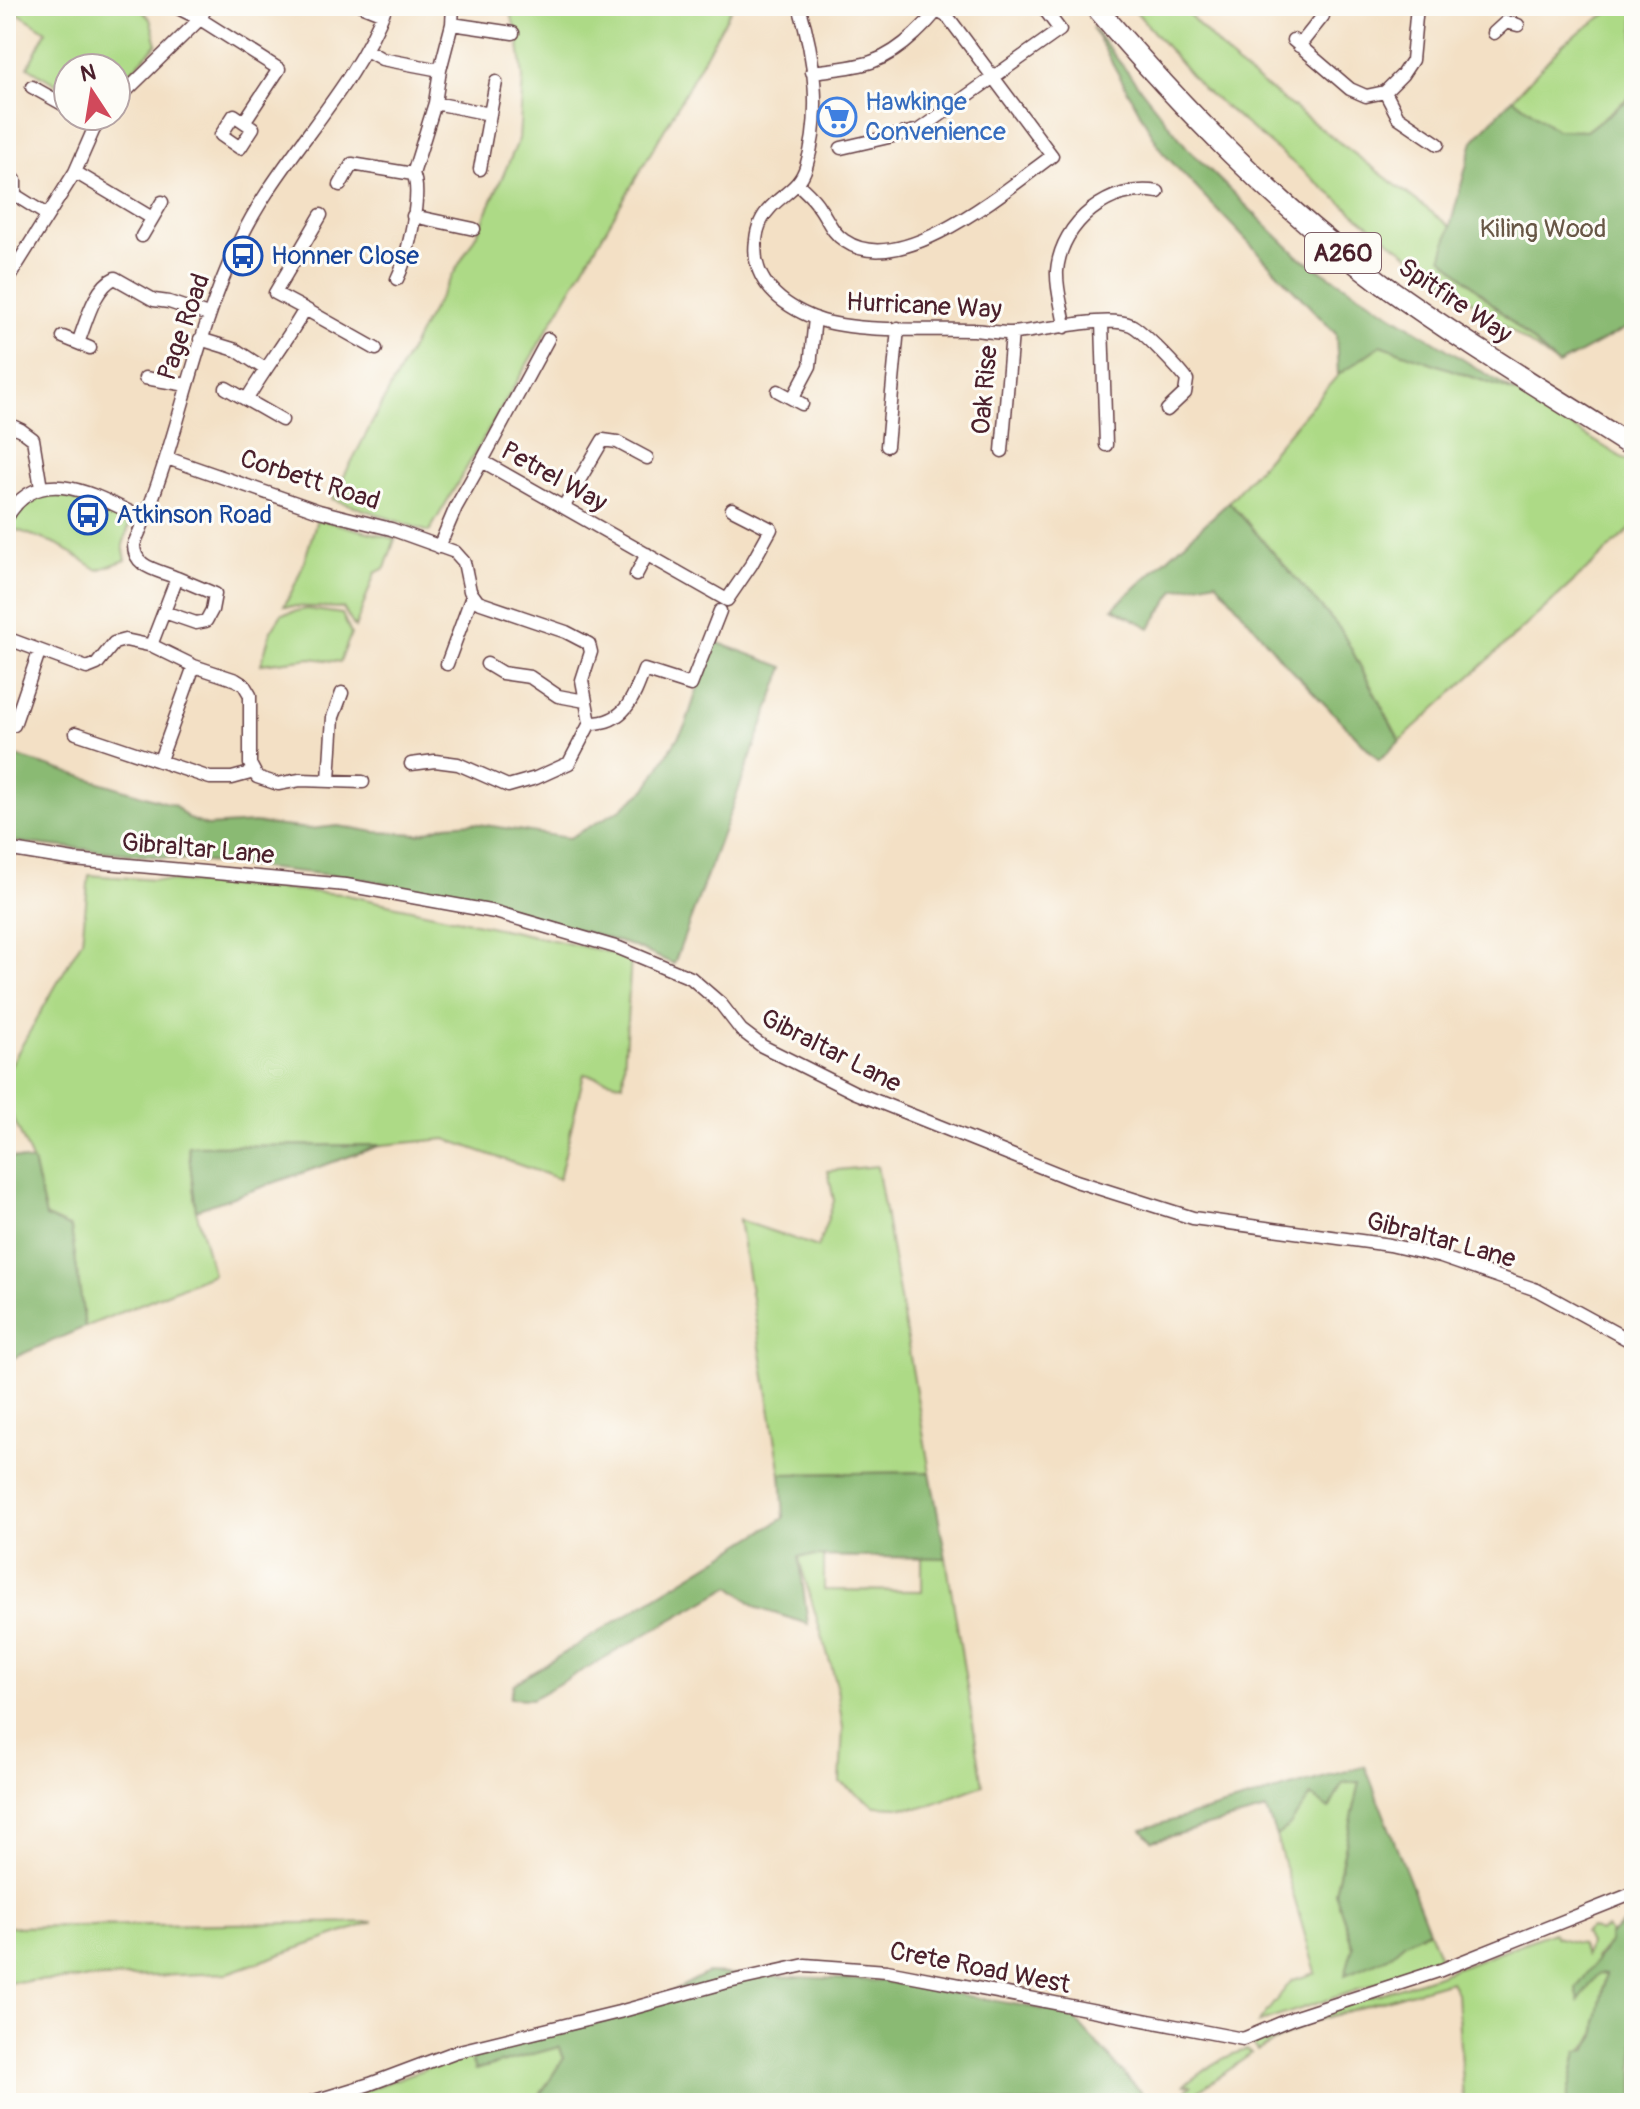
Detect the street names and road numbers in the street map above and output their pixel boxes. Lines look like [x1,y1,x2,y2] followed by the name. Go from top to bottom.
[1305,233,1381,273] road number: A260
[1392,251,1518,351] street label: Spitfire Way
[151,269,217,385] street label: Page Road
[845,286,1003,326] street label: Hurricane Way
[965,344,1005,436] street label: Oak Rise
[495,435,613,519] street label: Petrel Way
[236,442,384,518] street label: Corbett Road
[120,826,276,872] street label: Gibraltar Lane
[755,1002,907,1100] street label: Gibraltar Lane
[1363,1205,1519,1275] street label: Gibraltar Lane
[887,1935,1073,2001] street label: Crete Road West

